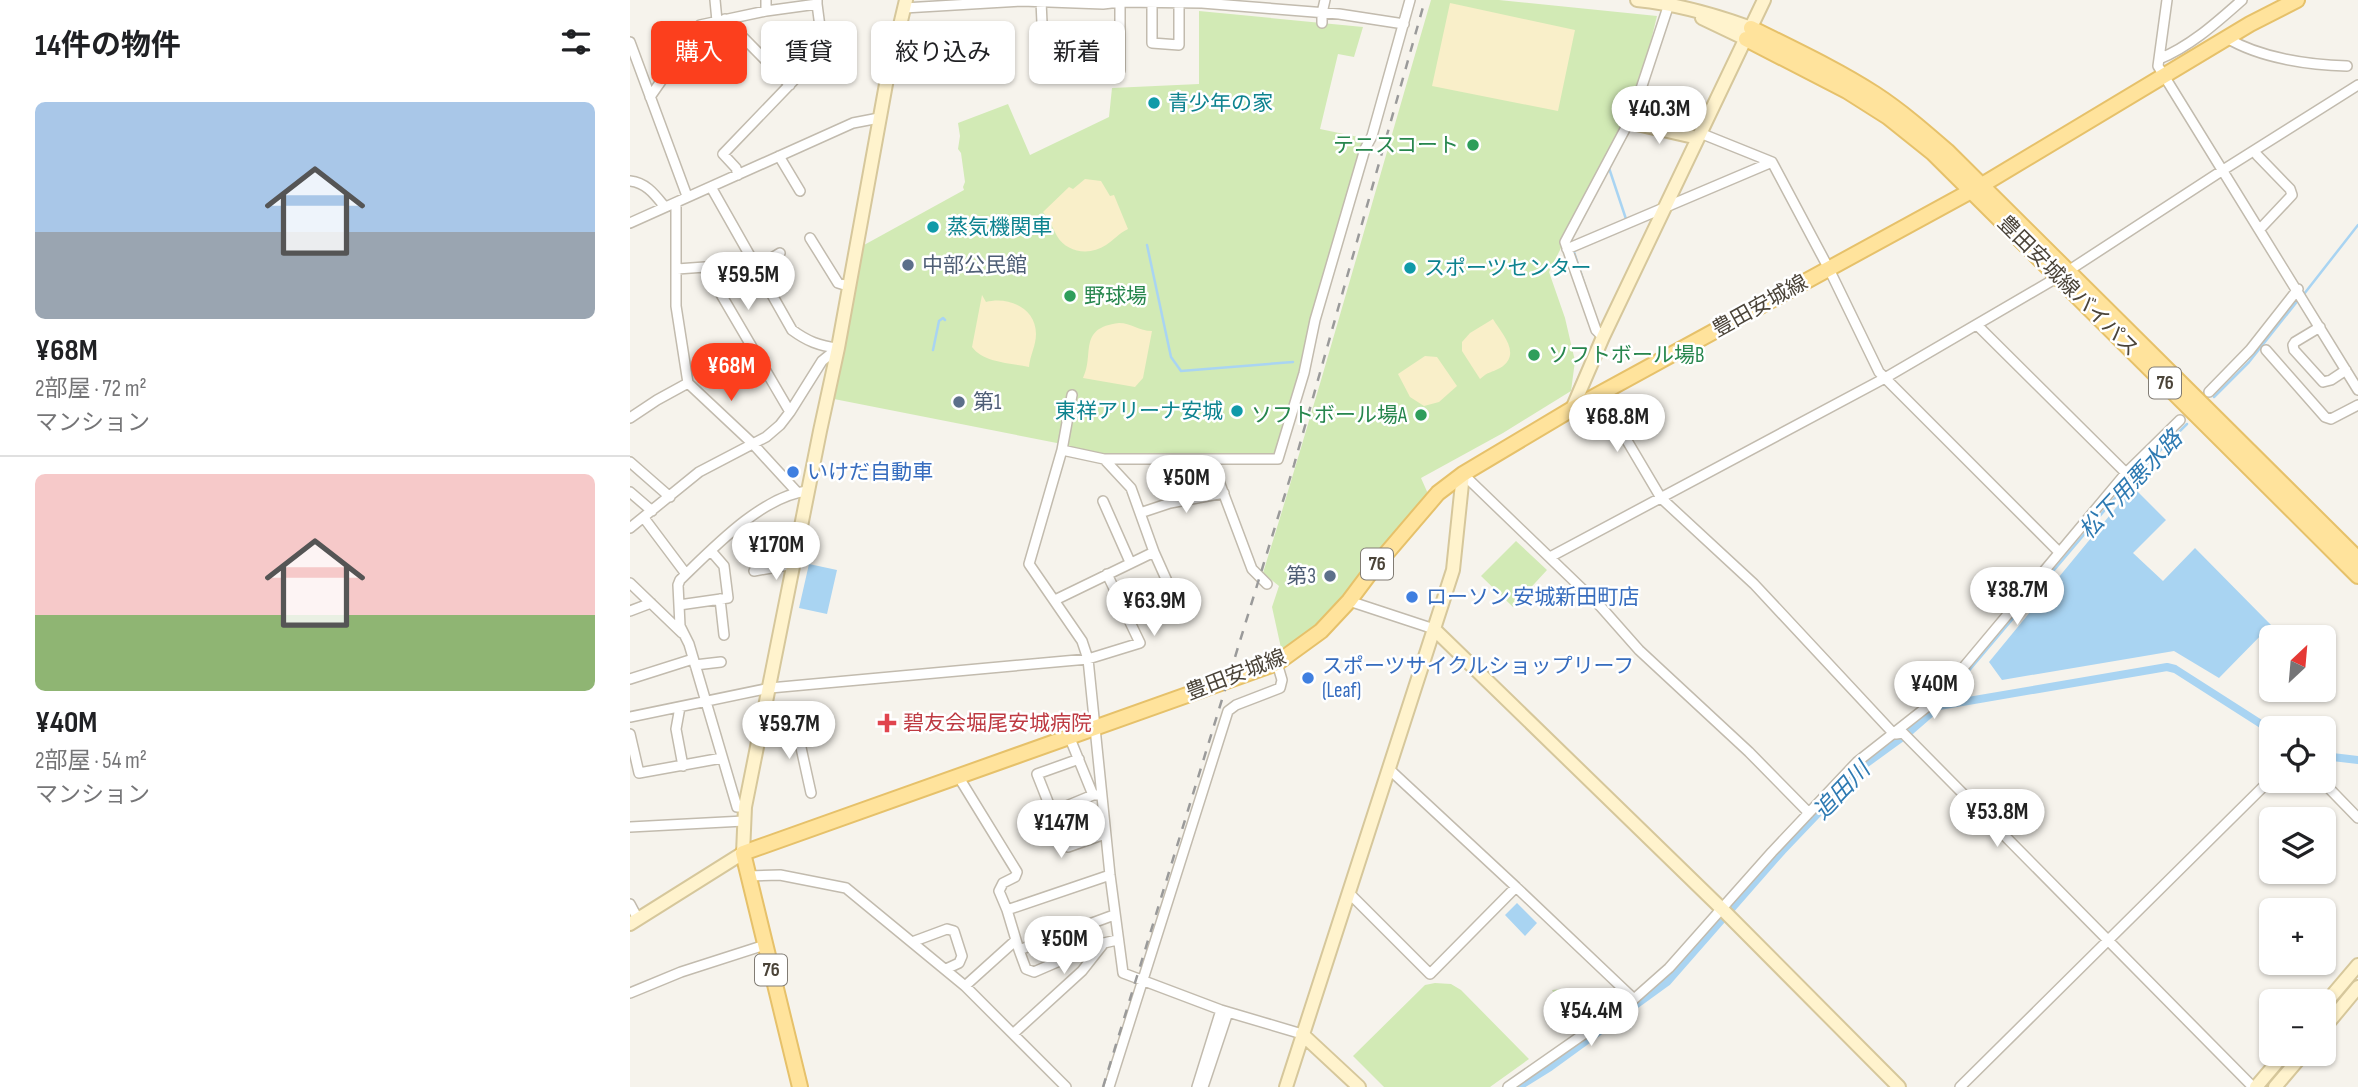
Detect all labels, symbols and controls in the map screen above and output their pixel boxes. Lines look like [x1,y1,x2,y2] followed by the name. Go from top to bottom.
[651,21,747,84] chip: 購入
[761,21,857,84] chip: 賃貸
[871,21,1015,84] chip: 絞り込み
[1029,21,1125,84] chip: 新着
[557,23,595,61] icon: filters
[35,28,181,64] text: 14件の物件
[1602,86,1716,146] pin: ¥40.3M
[1168,91,1273,116] place label: 青少年の家
[1146,95,1162,111] marker: 青少年の家
[1628,95,1690,123] text: ¥40.3M
[1333,133,1459,158] place label: テニスコート
[1465,137,1481,153] marker: テニスコート
[252,148,378,274] icon: home
[1992,210,2144,362] street label: 豊田安城線バイパス
[947,215,1052,240] place label: 蒸気機関車
[925,219,941,235] marker: 蒸気機関車
[691,252,805,312] pin: ¥59.5M
[922,253,1027,278] place label: 中部公民館
[1424,256,1592,281] place label: スポーツセンター
[900,257,916,273] marker: 中部公民館
[1402,260,1418,276] marker: スポーツセンター
[717,261,779,289] text: ¥59.5M
[1708,270,1812,342] street label: 豊田安城線
[1084,284,1147,309] place label: 野球場
[1062,288,1078,304] marker: 野球場
[35,333,98,369] text: ¥68M
[1548,343,1704,368] place label: ソフトボール場B
[690,344,772,403] pin: ¥68M
[1526,347,1542,363] marker: ソフトボール場B
[707,352,755,380] text: ¥68M
[2149,368,2181,398] road number: 76
[35,375,147,403] text: 2部屋 · 72 m²
[973,390,1002,415] place label: 第1
[951,394,967,410] marker: 第1
[1560,394,1674,454] pin: ¥68.8M
[1055,399,1223,424] place label: 東祥アリーナ安城
[1229,403,1245,419] marker: 東祥アリーナ安城
[1251,403,1408,428] place label: ソフトボール場A
[1585,403,1649,431] text: ¥68.8M
[1413,407,1429,423] marker: ソフトボール場A
[35,409,150,437] text: マンション
[2074,424,2190,545] water label: 松下用悪水路
[1145,456,1227,515] pin: ¥50M
[807,460,933,485] place label: いけだ自動車
[785,464,801,480] marker: いけだ自動車
[1162,464,1210,492] text: ¥50M
[252,520,378,646] icon: home
[727,522,825,582] pin: ¥170M
[748,531,804,559] text: ¥170M
[1361,548,1393,580] road number: 76
[1286,564,1316,589] place label: 第3
[1322,568,1338,584] marker: 第3
[1960,568,2074,627] pin: ¥38.7M
[1986,576,2048,604] text: ¥38.7M
[1097,578,1211,638] pin: ¥63.9M
[1426,585,1639,610] place label: ローソン 安城新田町店
[1122,587,1186,615] text: ¥63.9M
[1404,589,1420,605] marker: ローソン 安城新田町店
[2259,625,2336,702] north arrow
[2259,625,2336,1066] map controls
[1183,645,1289,705] street label: 豊田安城線
[1322,654,1634,703] place label: スポーツサイクルショップリーフ (Leaf)
[1893,662,1975,721] pin: ¥40M
[1300,670,1316,686] marker: スポーツサイクルショップリーフ (Leaf)
[1910,670,1958,698] text: ¥40M
[732,702,846,761] pin: ¥59.7M
[35,705,97,741] text: ¥40M
[758,710,820,738] text: ¥59.7M
[903,711,1092,736] place label: 碧友会堀尾安城病院
[877,713,897,733] marker: 碧友会堀尾安城病院
[2259,716,2336,793] button: locate
[35,747,147,775] text: 2部屋 · 54 m²
[1808,754,1878,826] water label: 追田川
[35,781,150,809] text: マンション
[1940,790,2054,849] pin: ¥53.8M
[1966,798,2028,826] text: ¥53.8M
[1012,800,1110,860] pin: ¥147M
[2259,807,2336,884] button: layers
[1033,809,1089,837] text: ¥147M
[2259,898,2336,975] button: +
[1023,916,1105,976] pin: ¥50M
[1040,925,1088,953] text: ¥50M
[755,954,787,986] road number: 76
[1534,988,1648,1048] pin: ¥54.4M
[2259,989,2336,1066] button: −
[1559,997,1623,1025] text: ¥54.4M

